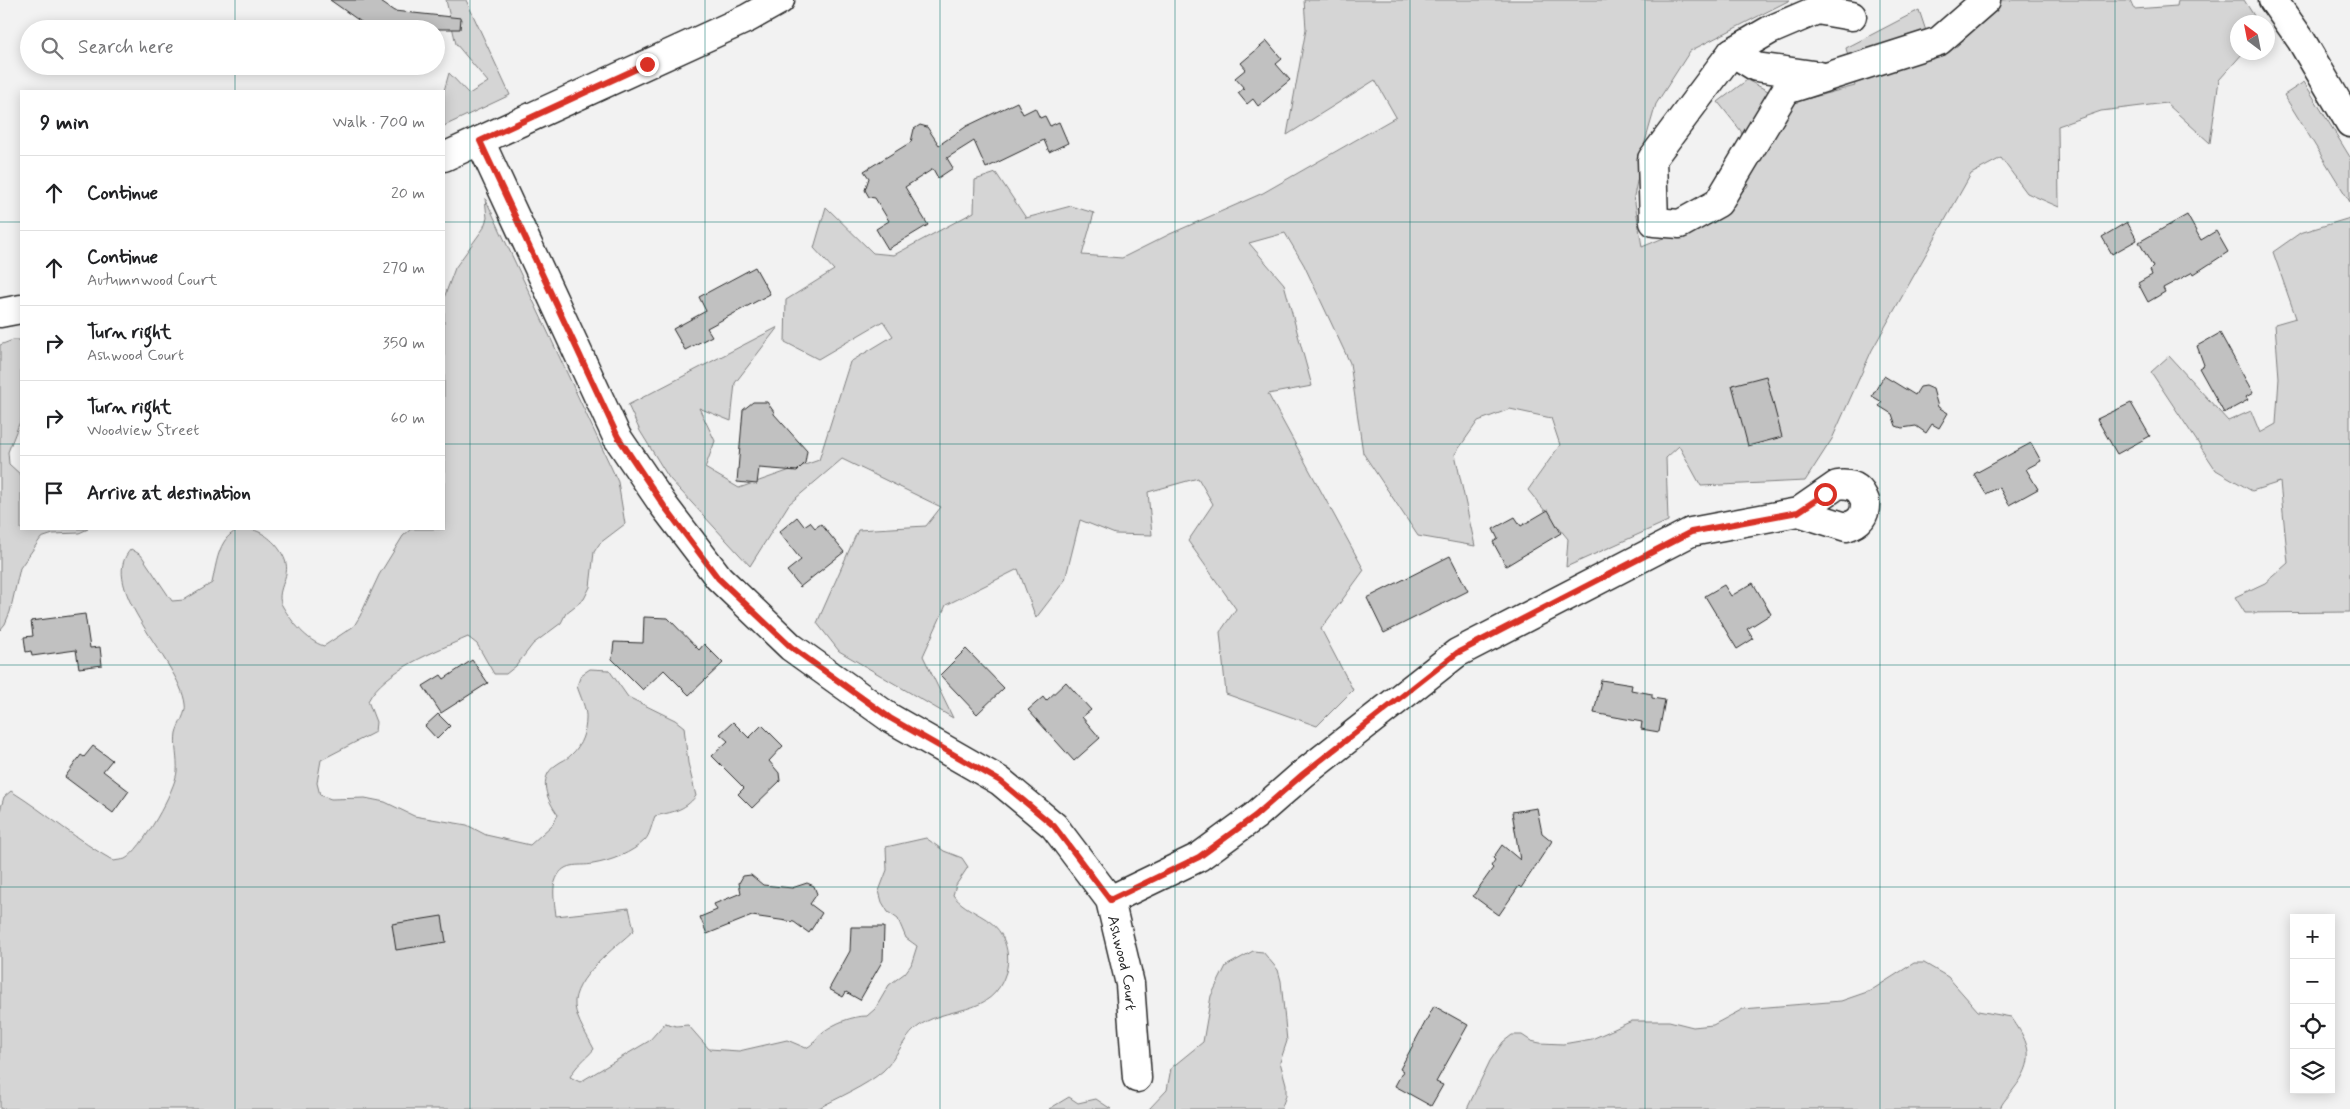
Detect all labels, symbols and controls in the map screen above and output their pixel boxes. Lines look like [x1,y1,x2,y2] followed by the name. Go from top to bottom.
[2230,15,2275,60] north arrow
[20,20,445,75] search box
[38,34,66,62] icon: search
[78,35,174,60] text: Search here
[636,53,659,76] route end
[40,109,89,137] text: 9 min
[333,112,425,133] text: Walk · 700 m
[40,179,68,207] icon: ahead
[87,181,158,206] text: Continue
[391,183,425,204] text: 20 m
[87,245,158,270] text: Continue
[40,254,68,282] icon: ahead
[382,258,425,279] text: 270 m
[87,270,217,291] text: Autumnwood Court
[87,320,171,345] text: Turn right
[40,329,68,357] icon: right
[383,333,425,354] text: 350 m
[87,345,184,366] text: Ashwood Court
[87,395,171,420] text: Turn right
[40,404,68,432] icon: right
[391,408,425,429] text: 60 m
[87,420,199,441] text: Woodview Street
[40,479,68,507] icon: arrive
[87,481,251,506] text: Arrive at destination
[1814,483,1837,506] route start
[1102,913,1141,1011] street label: Ashwood Court
[2290,914,2335,1094] map controls
[2290,914,2335,959] button: +
[2290,959,2335,1004] button: −
[2290,1004,2335,1049] button: locate
[2290,1049,2335,1094] button: layers

